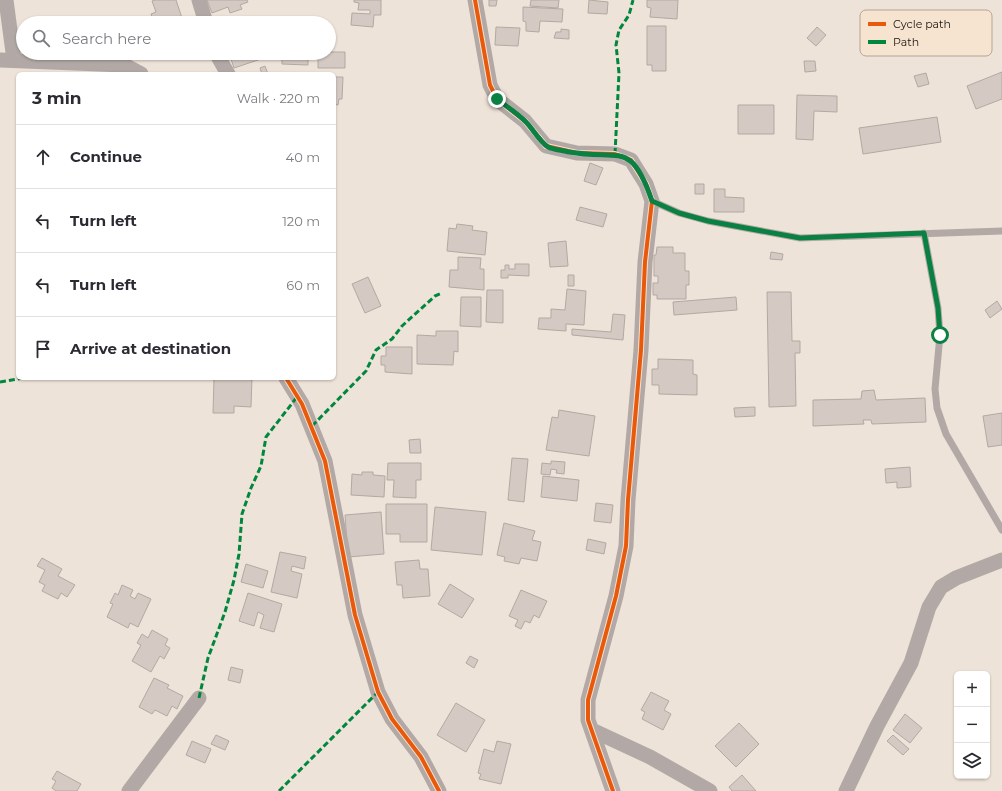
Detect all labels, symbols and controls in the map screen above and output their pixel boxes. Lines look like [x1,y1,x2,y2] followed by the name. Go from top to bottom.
[860,10,992,56] legend
[16,16,336,60] search box
[893,17,951,31] text: Cycle path
[30,27,52,49] icon: search
[62,29,151,48] text: Search here
[893,35,919,49] text: Path
[32,88,82,108] text: 3 min
[237,90,320,106] text: Walk · 220 m
[488,90,506,108] route end
[32,146,54,168] icon: ahead
[70,147,142,166] text: Continue
[286,149,320,165] text: 40 m
[32,210,54,232] icon: left
[70,211,137,230] text: Turn left
[282,213,320,229] text: 120 m
[32,274,54,296] icon: left
[70,275,137,294] text: Turn left
[286,277,320,293] text: 60 m
[931,326,949,344] route start
[32,338,54,360] icon: arrive
[70,339,231,358] text: Arrive at destination
[954,671,990,779] map controls
[954,671,990,707] button: +
[954,707,990,743] button: −
[954,743,990,779] button: layers

